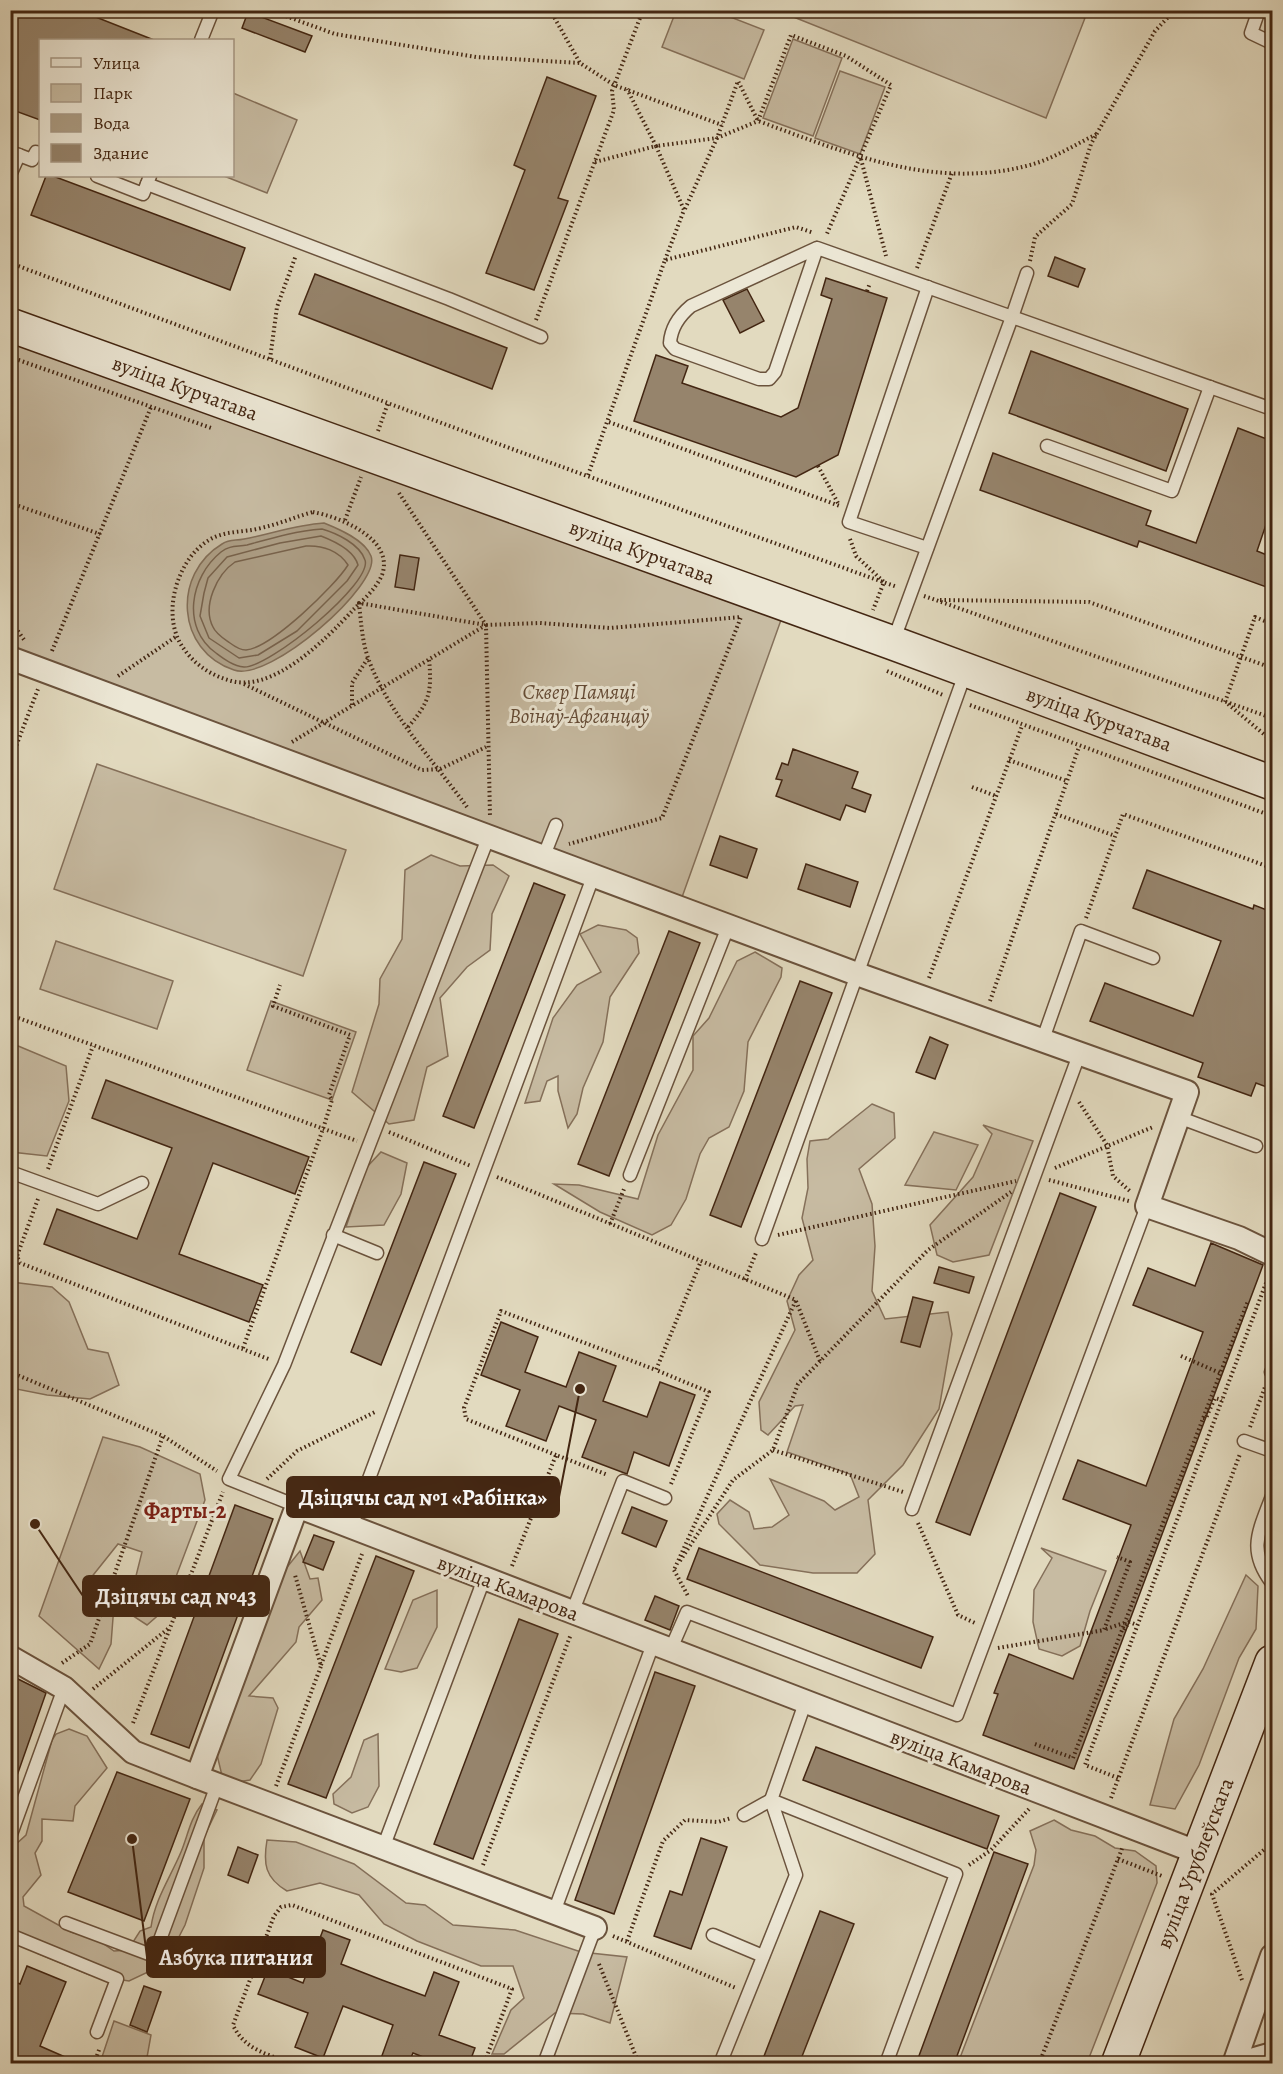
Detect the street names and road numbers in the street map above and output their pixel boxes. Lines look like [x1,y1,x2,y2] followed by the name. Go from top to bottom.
[108,349,262,427] street label: вуліца Курчатава
[565,513,719,591] street label: вуліца Курчатава
[1022,680,1176,758] street label: вуліца Курчатава
[433,1548,583,1628] street label: вуліца Камарова
[886,1722,1036,1802] street label: вуліца Камарова
[1150,1773,1241,1952] street label: вуліца Урублеўскага

